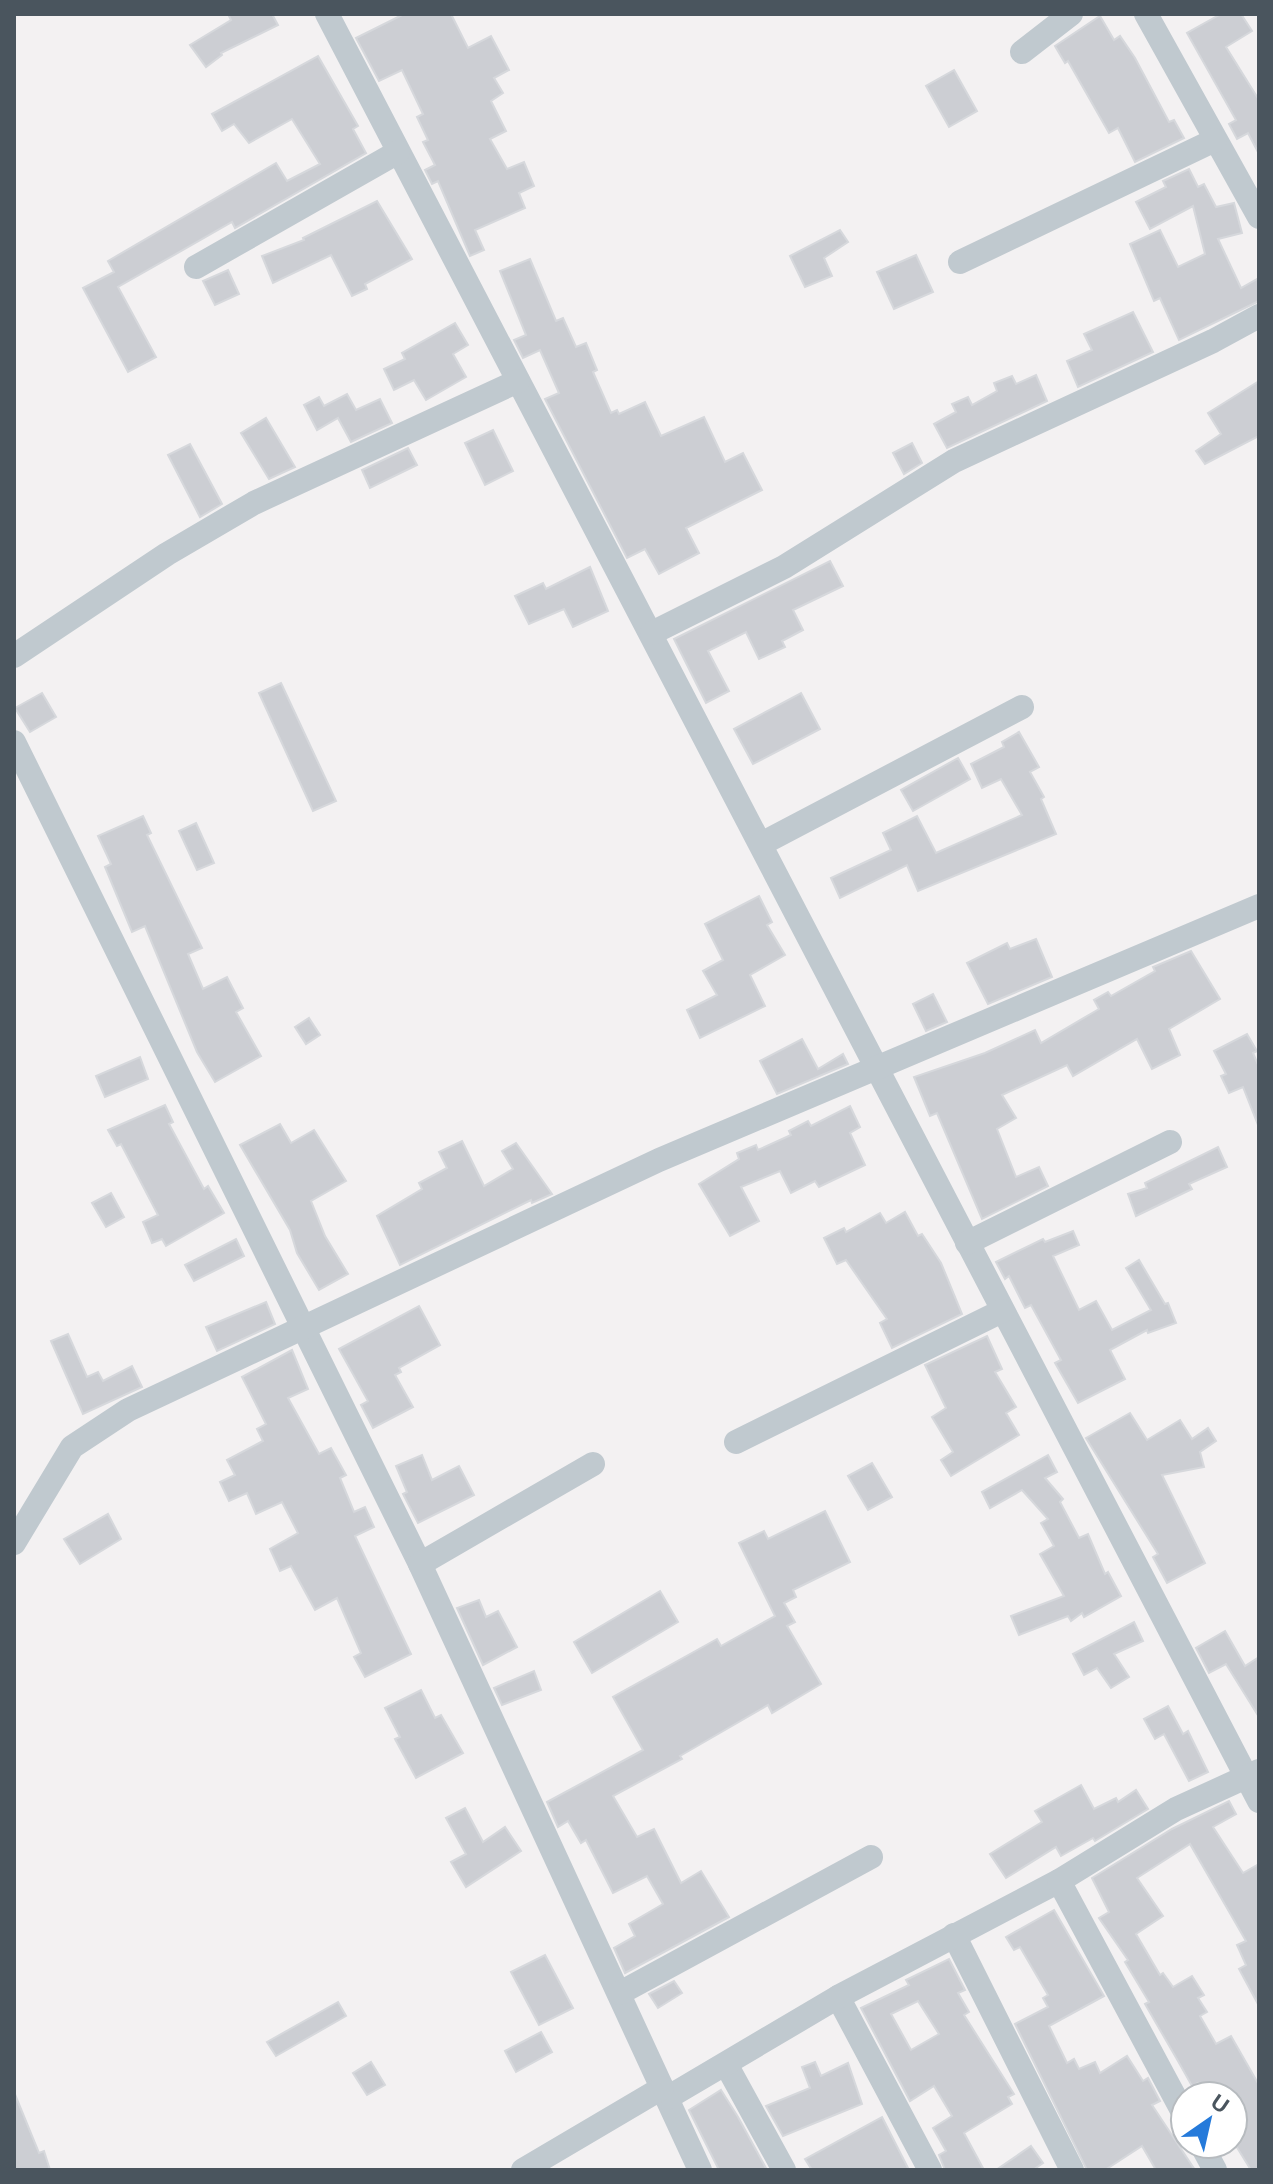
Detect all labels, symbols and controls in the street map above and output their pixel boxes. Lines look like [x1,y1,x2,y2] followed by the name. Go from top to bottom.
[1169,2080,1249,2160] north arrow
[1206,2089,1233,2119] text: U

